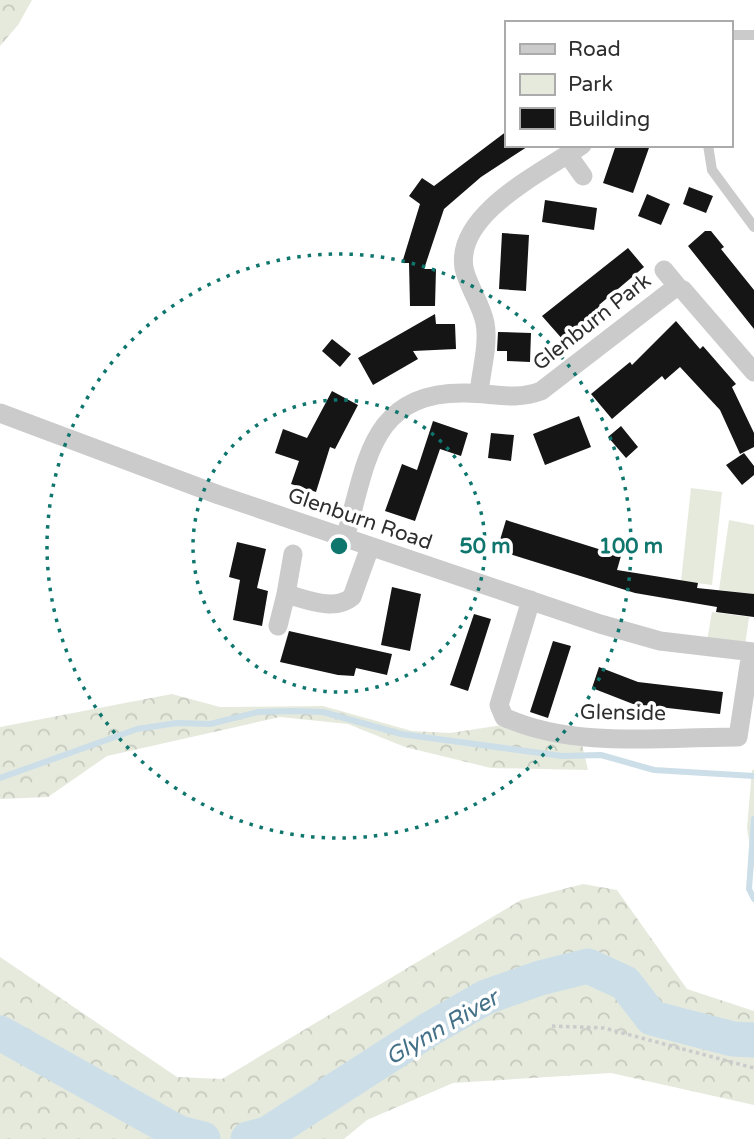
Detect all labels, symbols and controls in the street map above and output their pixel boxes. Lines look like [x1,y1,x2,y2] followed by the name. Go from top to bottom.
[505,21,733,147] legend
[568,37,621,62] text: Road
[568,72,613,97] text: Park
[568,107,650,132] text: Building
[528,268,656,376] street label: Glenburn Park
[285,483,435,555] street label: Glenburn Road
[327,534,351,558] centre of rings
[459,534,511,559] text: 50 m
[599,534,663,559] text: 100 m
[580,700,666,726] street label: Glenside
[381,983,506,1071] water label: Glynn River

